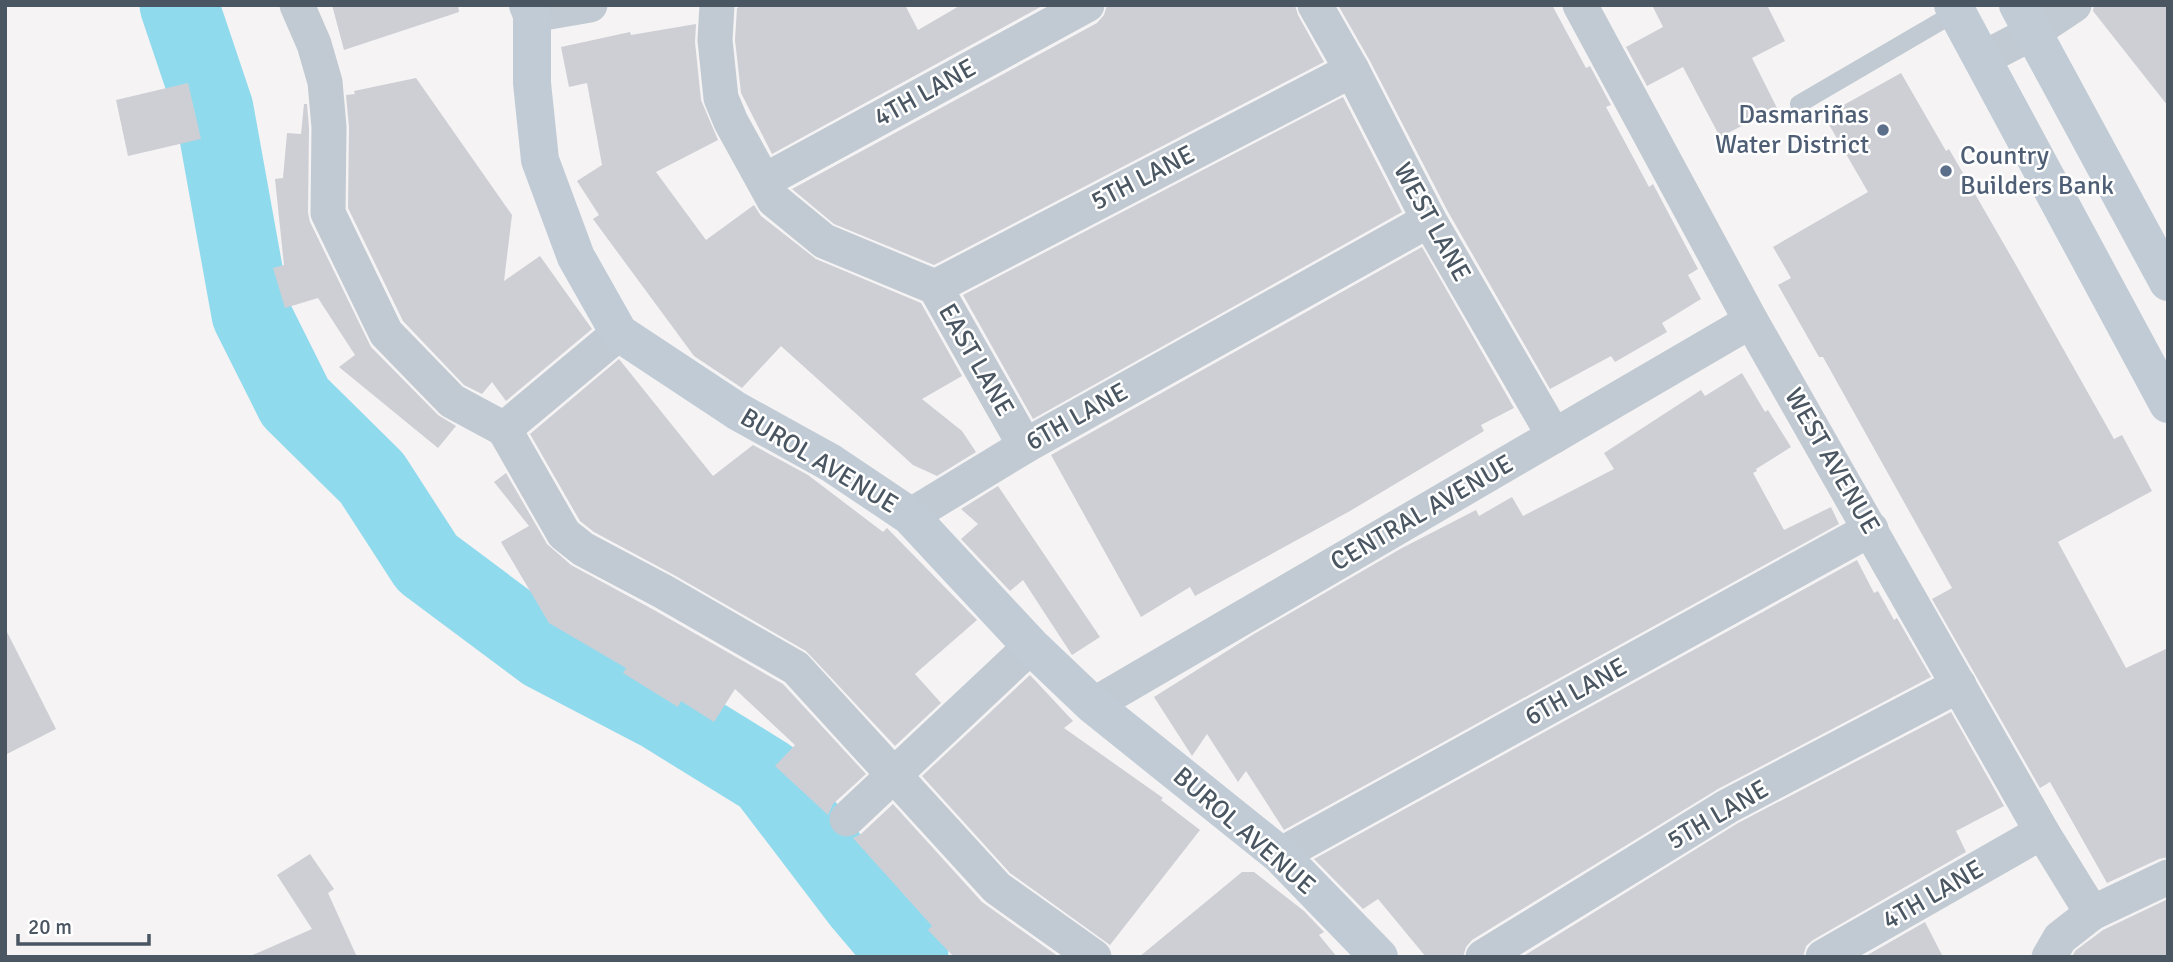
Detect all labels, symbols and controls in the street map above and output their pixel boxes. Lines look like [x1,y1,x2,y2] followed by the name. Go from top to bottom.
[868,52,982,134] street label: 4TH LANE
[1715,99,1869,161] place label: Dasmariñas Water District
[1875,122,1891,138] marker: Dasmariñas Water District
[1086,138,1200,218] street label: 5TH LANE
[1960,140,2114,202] place label: Country Builders Bank
[1386,157,1478,287] street label: WEST LANE
[1938,163,1954,179] marker: Country Builders Bank
[931,298,1021,422] street label: EAST LANE
[1020,376,1134,458] street label: 6TH LANE
[1777,382,1887,540] street label: WEST AVENUE
[734,401,904,521] street label: BUROL AVENUE
[1325,448,1519,578] street label: CENTRAL AVENUE
[1519,651,1633,733] street label: 6TH LANE
[1166,760,1322,902] street label: BUROL AVENUE
[1662,773,1774,857] street label: 5TH LANE
[1877,853,1989,937] street label: 4TH LANE
[18,902,149,946] scale bar
[28,914,72,940] text: 20 m

